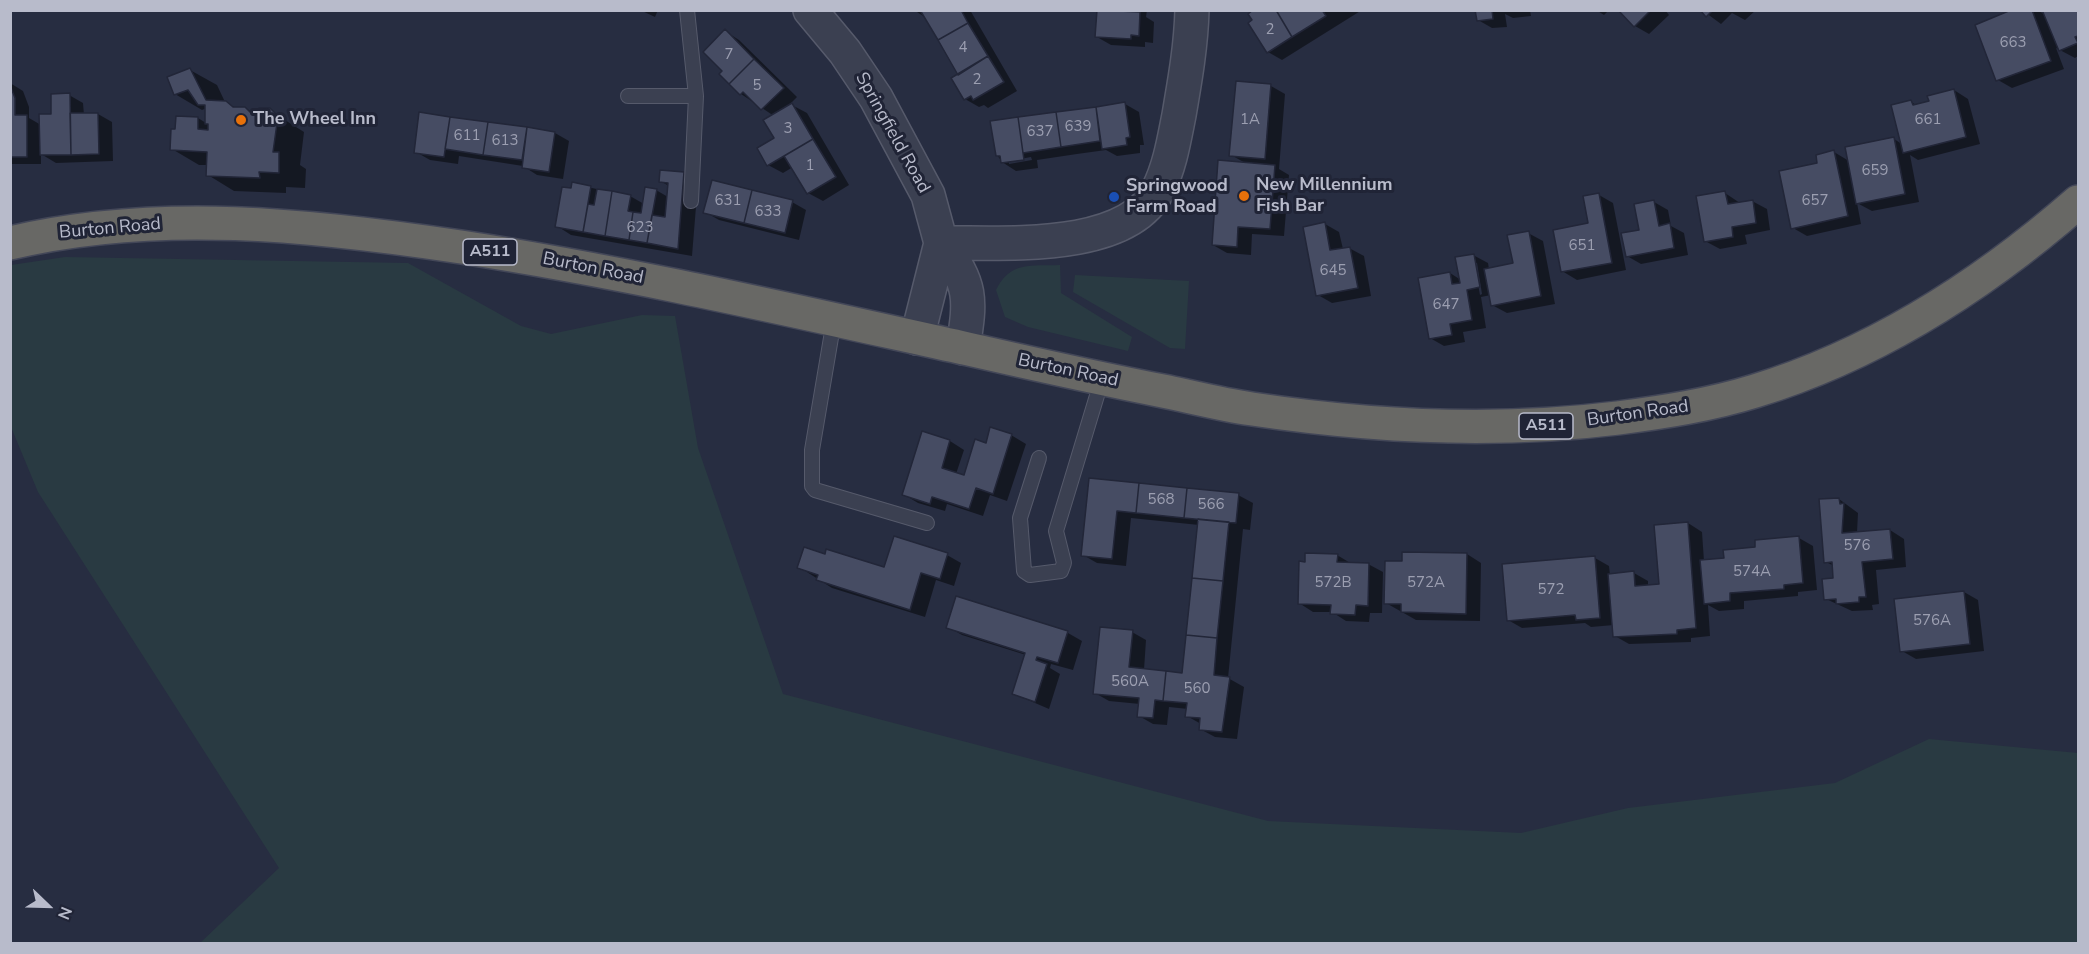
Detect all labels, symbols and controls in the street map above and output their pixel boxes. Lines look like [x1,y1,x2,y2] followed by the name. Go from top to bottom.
[1266,21,1274,39] house number: 2
[2000,34,2026,52] house number: 663
[959,39,967,57] house number: 4
[725,46,733,64] house number: 7
[850,69,934,197] street label: Springfield Road
[973,71,981,89] house number: 2
[753,77,761,95] house number: 5
[253,109,376,131] place label: The Wheel Inn
[1240,111,1260,129] house number: 1A
[1915,111,1941,129] house number: 661
[234,113,248,127] marker: The Wheel Inn
[1065,118,1091,136] house number: 639
[784,120,792,138] house number: 3
[1027,123,1053,141] house number: 637
[454,127,480,145] house number: 611
[492,132,518,150] house number: 613
[806,157,814,175] house number: 1
[1862,162,1888,180] house number: 659
[1256,175,1393,218] place label: New Millennium Fish Bar
[1126,176,1228,219] place label: Springwood Farm Road
[1237,189,1251,203] marker: New Millennium Fish Bar
[1107,190,1121,204] marker: Springwood Farm Road
[715,192,741,210] house number: 631
[1802,192,1828,210] house number: 657
[755,203,781,221] house number: 633
[58,214,162,244] street label: Burton Road
[627,219,653,237] house number: 623
[1569,237,1595,255] house number: 651
[463,239,517,265] road number: A511
[541,249,645,289] street label: Burton Road
[1320,262,1346,280] house number: 645
[1433,296,1459,314] house number: 647
[1016,350,1120,392] street label: Burton Road
[1586,396,1690,432] street label: Burton Road
[1519,413,1573,439] road number: A511
[1148,491,1174,509] house number: 568
[1198,496,1224,514] house number: 566
[1844,537,1870,555] house number: 576
[1733,563,1771,581] house number: 574A
[1314,574,1352,592] house number: 572B
[1407,574,1445,592] house number: 572A
[1538,581,1564,599] house number: 572
[1913,612,1951,630] house number: 576A
[1111,673,1149,691] house number: 560A
[1184,680,1210,698] house number: 560
[18,876,78,936] north arrow
[52,903,77,923] text: N

